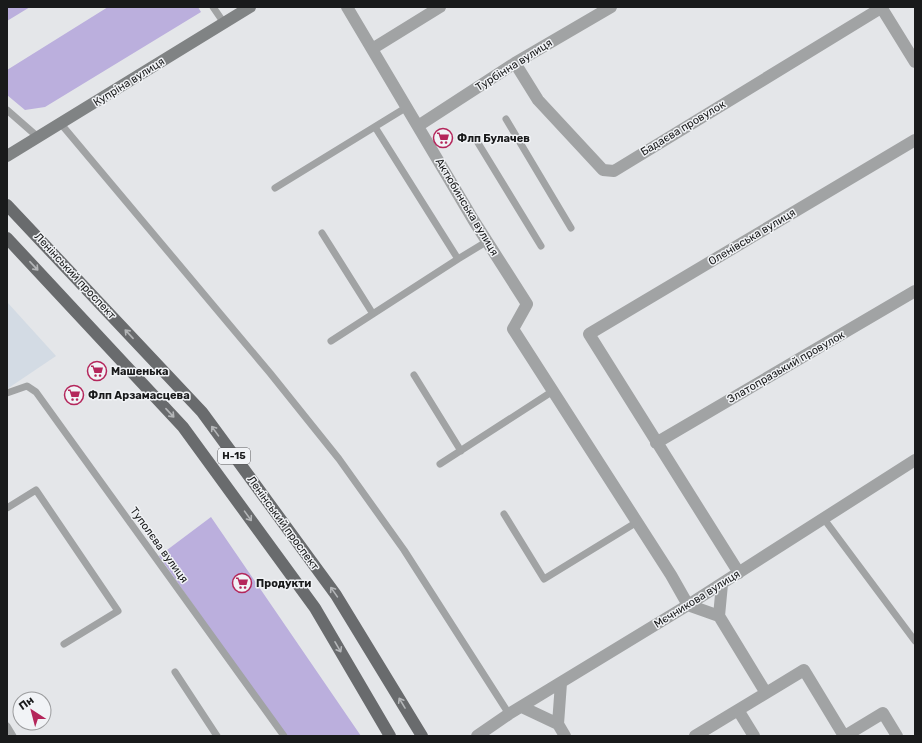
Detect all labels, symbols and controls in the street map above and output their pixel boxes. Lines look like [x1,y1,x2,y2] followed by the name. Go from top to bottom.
[473,36,555,94] street label: Турбінна вулиця
[91,55,167,109] street label: Купріна вулиця
[638,97,728,158] street label: Бадаєва провулок
[432,127,454,149] supermarket icon: Флп Булачев
[457,132,530,145] place label: Флп Булачев
[433,156,501,258] street label: Актюбинська вулиця
[706,206,798,268] street label: Оленівська вулиця
[32,230,119,322] street label: Ленінський проспект
[29,261,39,271] one-way arrow
[725,328,847,406] street label: Златопразький провулок
[124,329,134,339] one-way arrow
[86,360,108,382] supermarket icon: Машенька
[111,365,169,378] place label: Машенька
[63,384,85,406] supermarket icon: Флп Арзамасцева
[88,389,190,402] place label: Флп Арзамасцева
[165,408,175,418] one-way arrow
[211,425,219,436] one-way arrow
[218,448,250,464] road number: Н-15
[244,473,322,573] street label: Ленінський проспект
[127,505,191,585] street label: Туполєва вулиця
[244,511,253,522] one-way arrow
[652,567,742,631] street label: Мєчникова вулиця
[231,572,253,594] supermarket icon: Продукти
[256,577,311,590] place label: Продукти
[330,587,338,598] one-way arrow
[334,641,342,653] one-way arrow
[12,691,52,731] north arrow
[16,694,36,713] text: Пн
[397,697,405,709] one-way arrow

